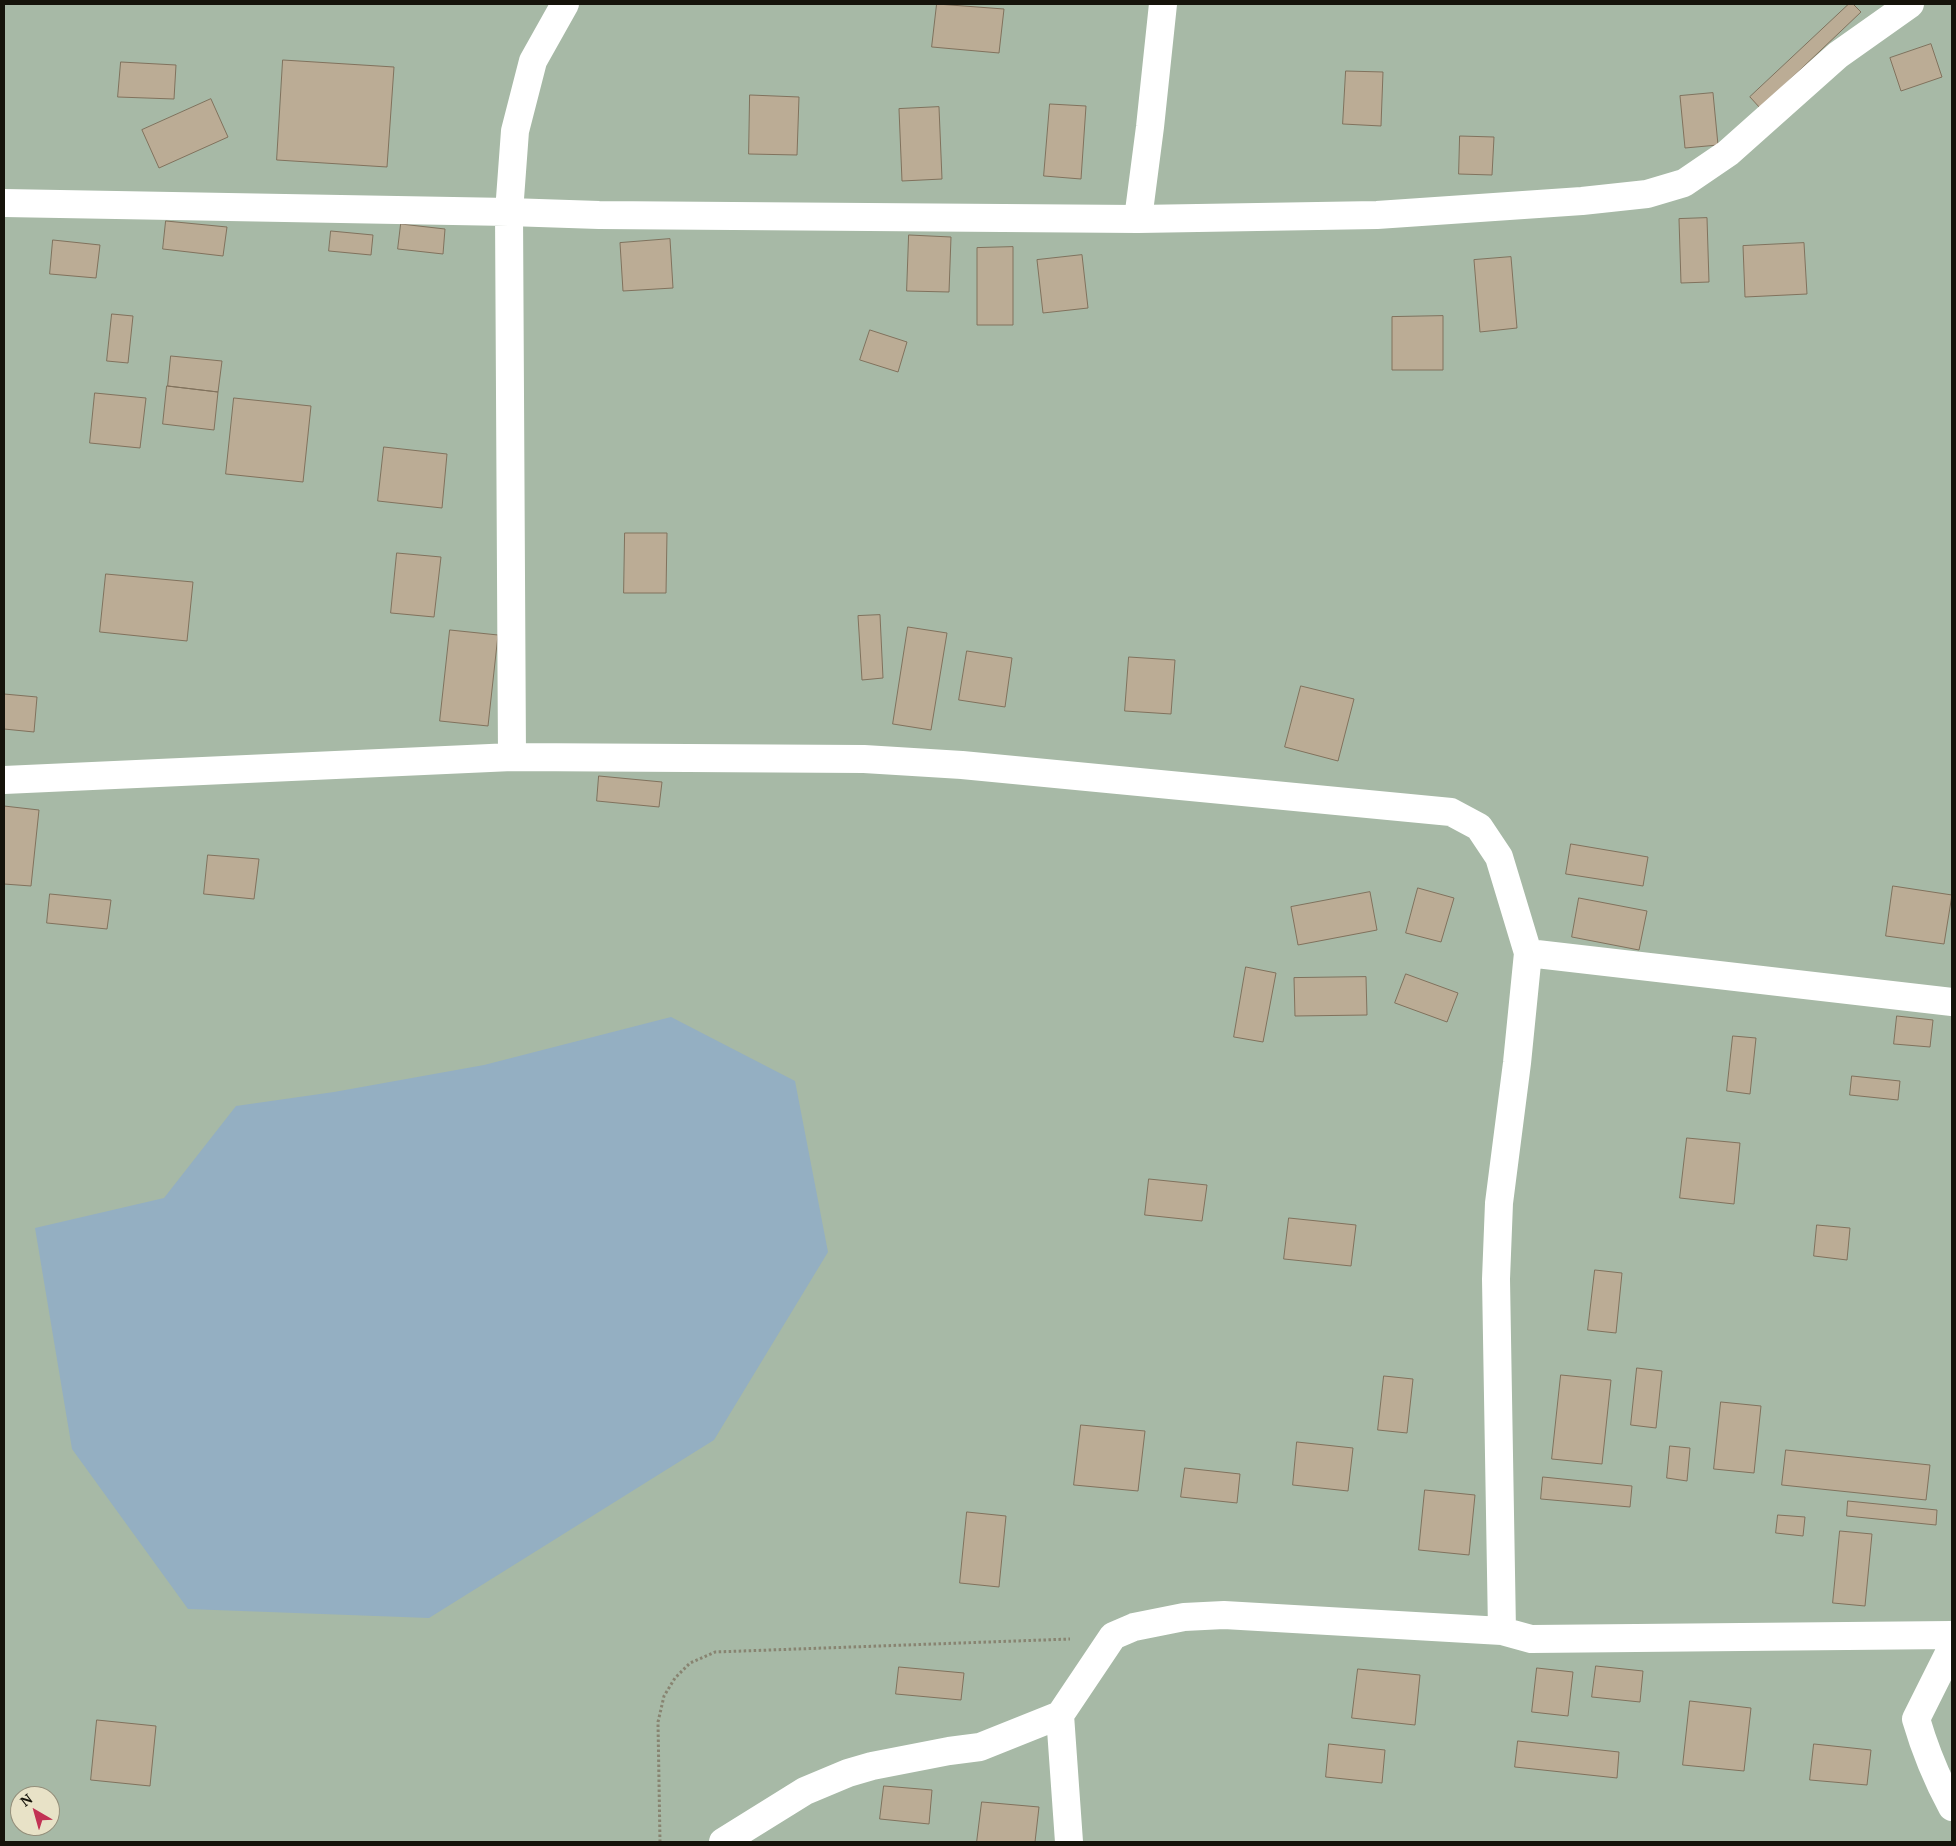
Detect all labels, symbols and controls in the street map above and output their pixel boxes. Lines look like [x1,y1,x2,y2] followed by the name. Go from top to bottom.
[10,1786,60,1836] north arrow
[16,1789,36,1810] text: N

